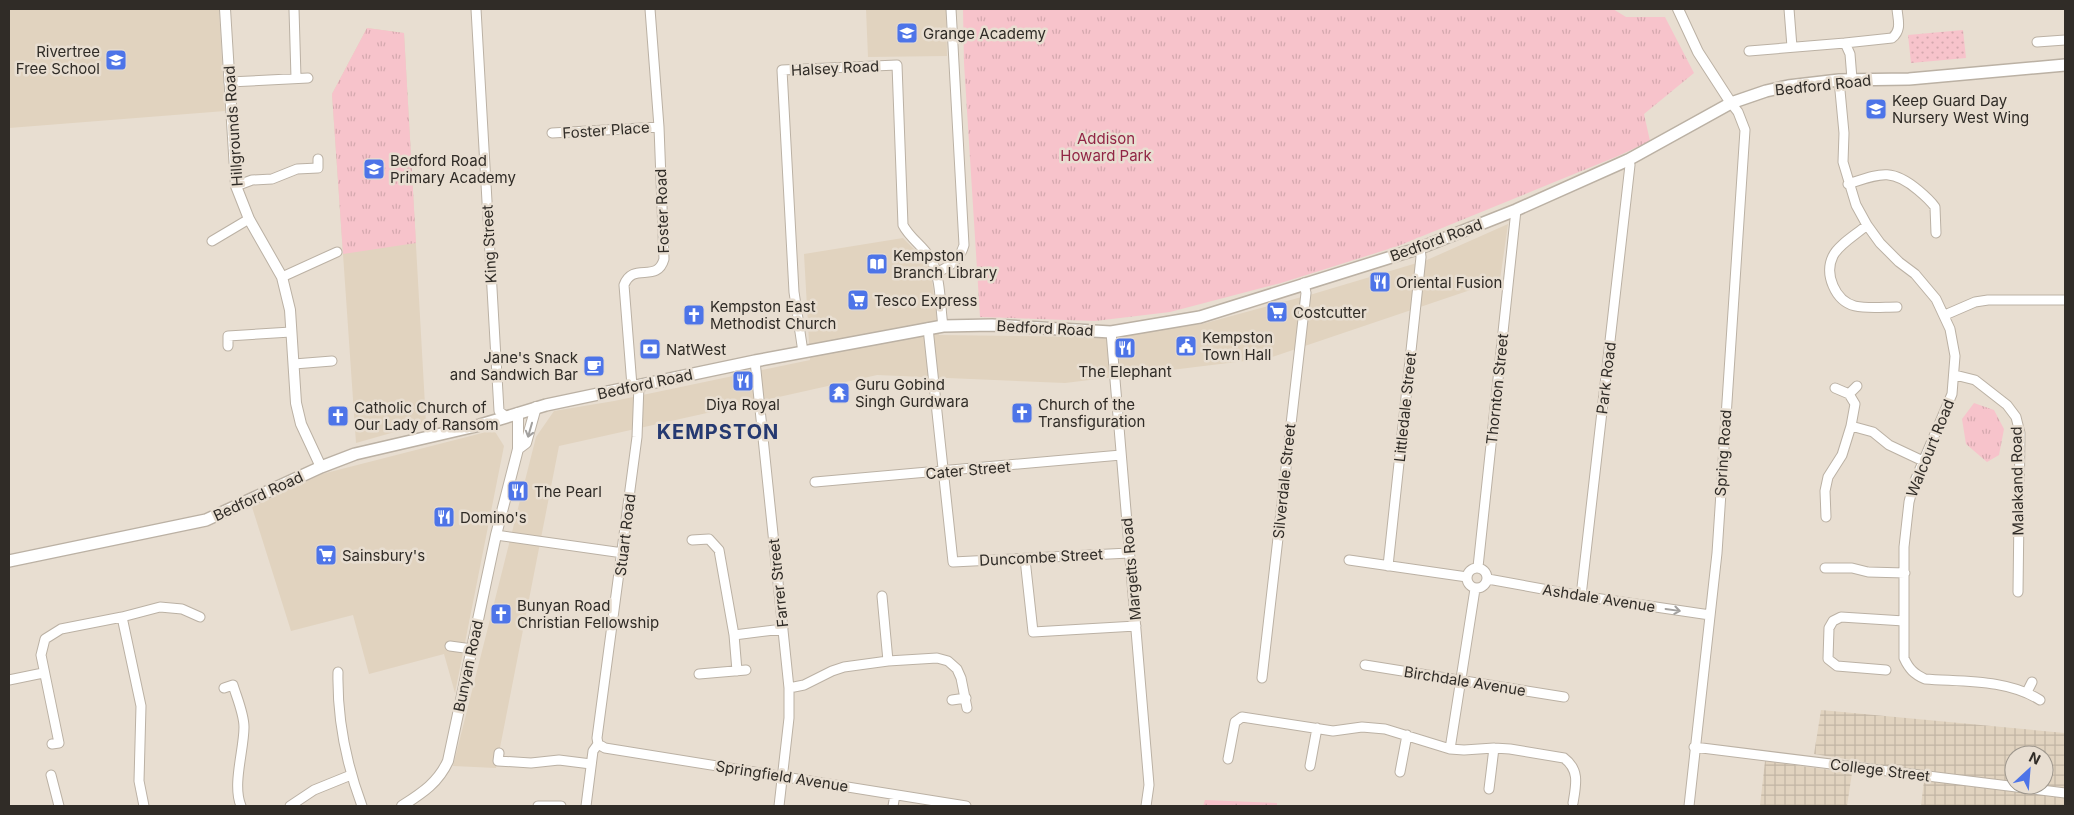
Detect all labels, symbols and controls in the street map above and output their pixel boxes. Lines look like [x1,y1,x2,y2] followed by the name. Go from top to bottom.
[895,21,919,45] school or university icon: Grange Academy
[923,24,1047,43] place label: Grange Academy
[16,42,100,78] place label: Rivertree Free School
[104,48,128,72] school or university icon: Rivertree Free School
[790,56,880,80] street label: Halsey Road
[219,65,247,187] street label: Hillgrounds Road
[1774,70,1872,100] street label: Bedford Road
[1892,91,2029,127] place label: Keep Guard Day Nursery West Wing
[1864,97,1888,121] school or university icon: Keep Guard Day Nursery West Wing
[562,117,650,143] street label: Foster Place
[1060,129,1153,165] park label: Addison Howard Park
[390,151,517,187] place label: Bedford Road Primary Academy
[362,157,386,181] school or university icon: Bedford Road Primary Academy
[651,168,673,254] street label: Foster Road
[477,204,501,284] street label: King Street
[1387,215,1485,265] street label: Bedford Road
[893,246,998,282] place label: Kempston Branch Library
[865,252,889,276] library icon: Kempston Branch Library
[1368,270,1392,294] restaurant icon: Oriental Fusion
[1396,273,1502,292] place label: Oriental Fusion
[846,288,870,312] supermarket icon: Tesco Express
[874,291,977,310] place label: Tesco Express
[710,297,836,333] place label: Kempston East Methodist Church
[1265,300,1289,324] supermarket icon: Costcutter
[682,303,706,327] church icon: Kempston East Methodist Church
[1293,303,1367,322] place label: Costcutter
[996,316,1094,340] street label: Bedford Road
[1202,328,1273,364] place label: Kempston Town Hall
[1482,332,1512,445] street label: Thornton Street
[1174,334,1198,358] public building icon: Kempston Town Hall
[1113,336,1137,360] restaurant icon: The Elephant
[638,337,662,361] bank icon: NatWest
[666,340,726,359] place label: NatWest
[1592,341,1620,415] street label: Park Road
[450,348,579,384] place label: Jane's Snack and Sandwich Bar
[1390,351,1420,463] street label: Littledale Street
[582,354,606,378] cafe icon: Jane's Snack and Sandwich Bar
[1078,362,1172,381] place label: The Elephant
[596,365,694,403] street label: Bedford Road
[731,369,755,393] restaurant icon: Diya Royal
[855,375,969,411] place label: Guru Gobind Singh Gurdwara
[827,381,851,405] temple icon: Guru Gobind Singh Gurdwara
[706,395,780,414] place label: Diya Royal
[1038,395,1145,431] place label: Church of the Transfiguration
[1902,396,1958,500] street label: Walcourt Road
[354,398,499,434] place label: Catholic Church of Our Lady of Ransom
[1010,401,1034,425] church icon: Church of the Transfiguration
[326,404,350,428] church icon: Catholic Church of Our Lady of Ransom
[1710,409,1736,497] street label: Spring Road
[657,420,779,444] district label: KEMPSTON
[524,422,534,438] one-way arrow
[1269,422,1300,540] street label: Silverdale Street
[2007,426,2027,536] street label: Malakand Road
[925,457,1011,483] street label: Cater Street
[210,467,306,525] street label: Bedford Road
[506,479,530,503] restaurant icon: The Pearl
[534,482,602,501] place label: The Pearl
[611,493,639,577] street label: Stuart Road
[432,505,456,529] restaurant icon: Domino's
[460,508,527,527] place label: Domino's
[1117,517,1145,621] street label: Margetts Road
[764,538,792,628] street label: Farrer Street
[314,543,338,567] supermarket icon: Sainsbury's
[979,544,1103,570] street label: Duncombe Street
[342,546,425,565] place label: Sainsbury's
[1541,580,1657,616] street label: Ashdale Avenue
[517,596,659,632] place label: Bunyan Road Christian Fellowship
[489,602,513,626] church icon: Bunyan Road Christian Fellowship
[1665,605,1681,615] one-way arrow
[449,618,487,714] street label: Bunyan Road
[1403,662,1527,700] street label: Birchdale Avenue
[2004,745,2054,795] north arrow
[2026,748,2043,768] text: N
[1829,754,1931,786] street label: College Street
[714,756,850,796] street label: Springfield Avenue

